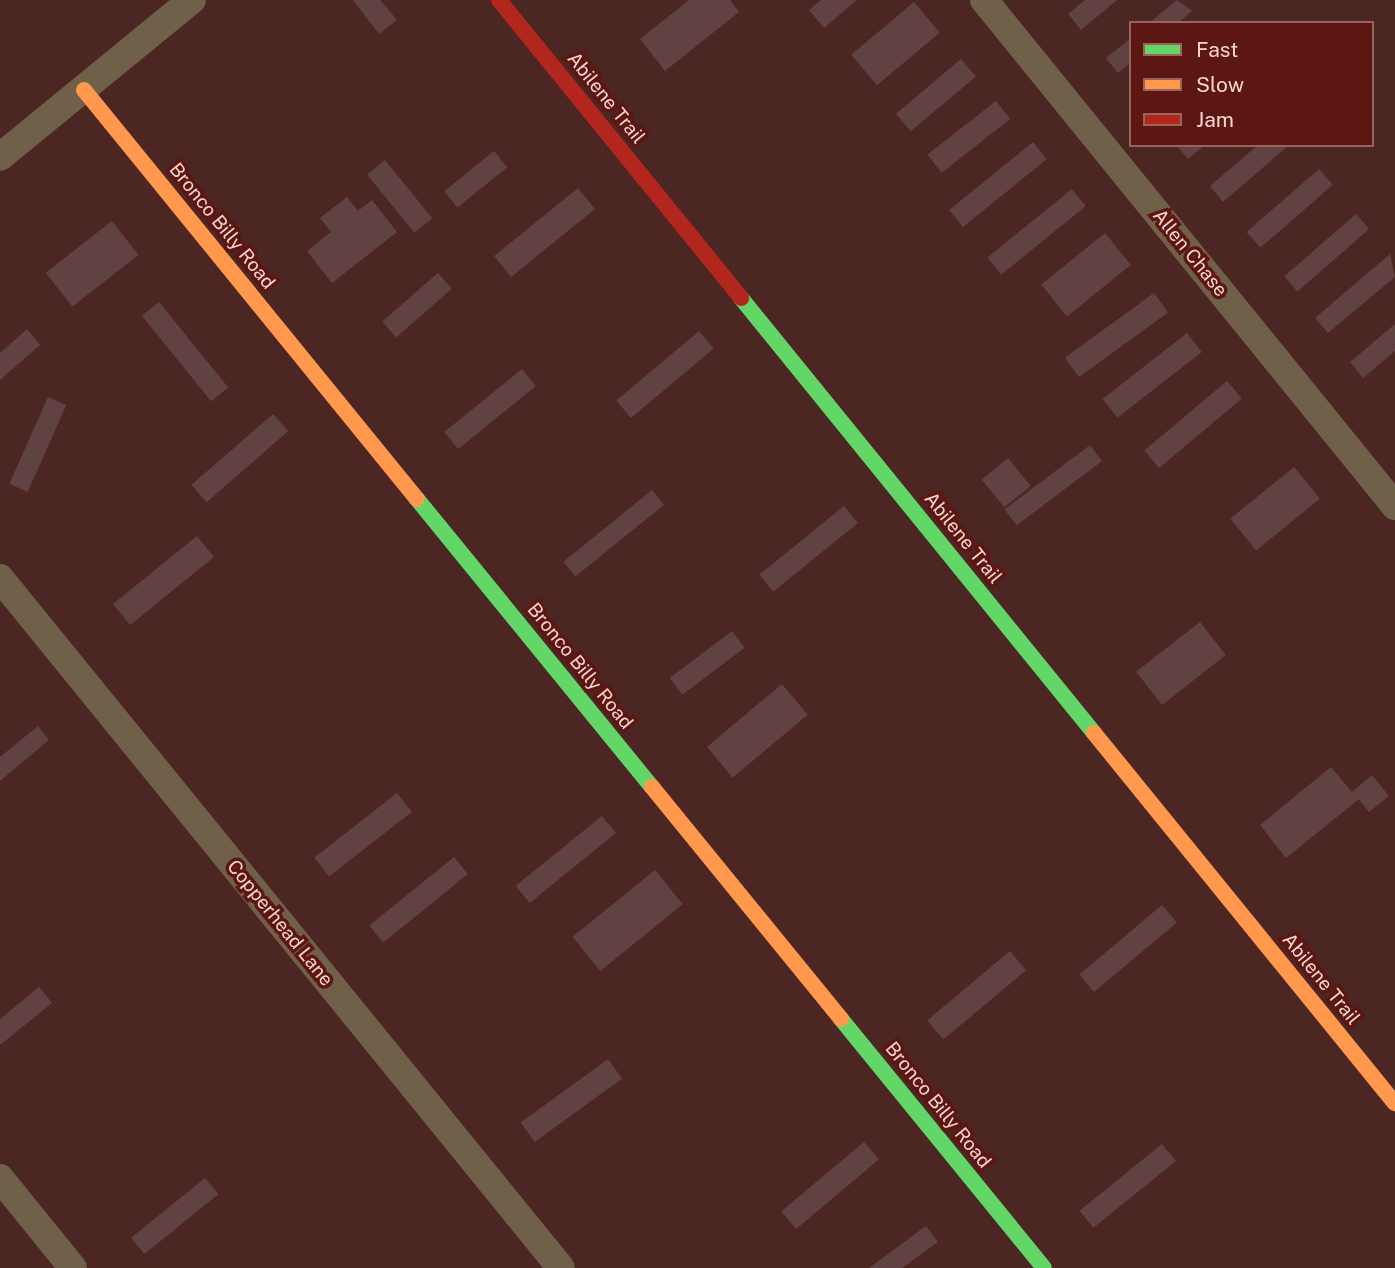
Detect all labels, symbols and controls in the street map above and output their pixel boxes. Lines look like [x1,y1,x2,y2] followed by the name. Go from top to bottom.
[1129,21,1374,147] legend
[1196,37,1238,62] text: Fast
[562,48,650,148] street label: Abilene Trail
[1196,72,1244,97] text: Slow
[1196,107,1234,132] text: Jam
[164,158,280,294] street label: Bronco Billy Road
[1148,205,1232,301] street label: Allen Chase
[919,488,1007,588] street label: Abilene Trail
[522,598,638,734] street label: Bronco Billy Road
[222,855,338,991] street label: Copperhead Lane
[1277,929,1365,1029] street label: Abilene Trail
[880,1037,996,1173] street label: Bronco Billy Road

